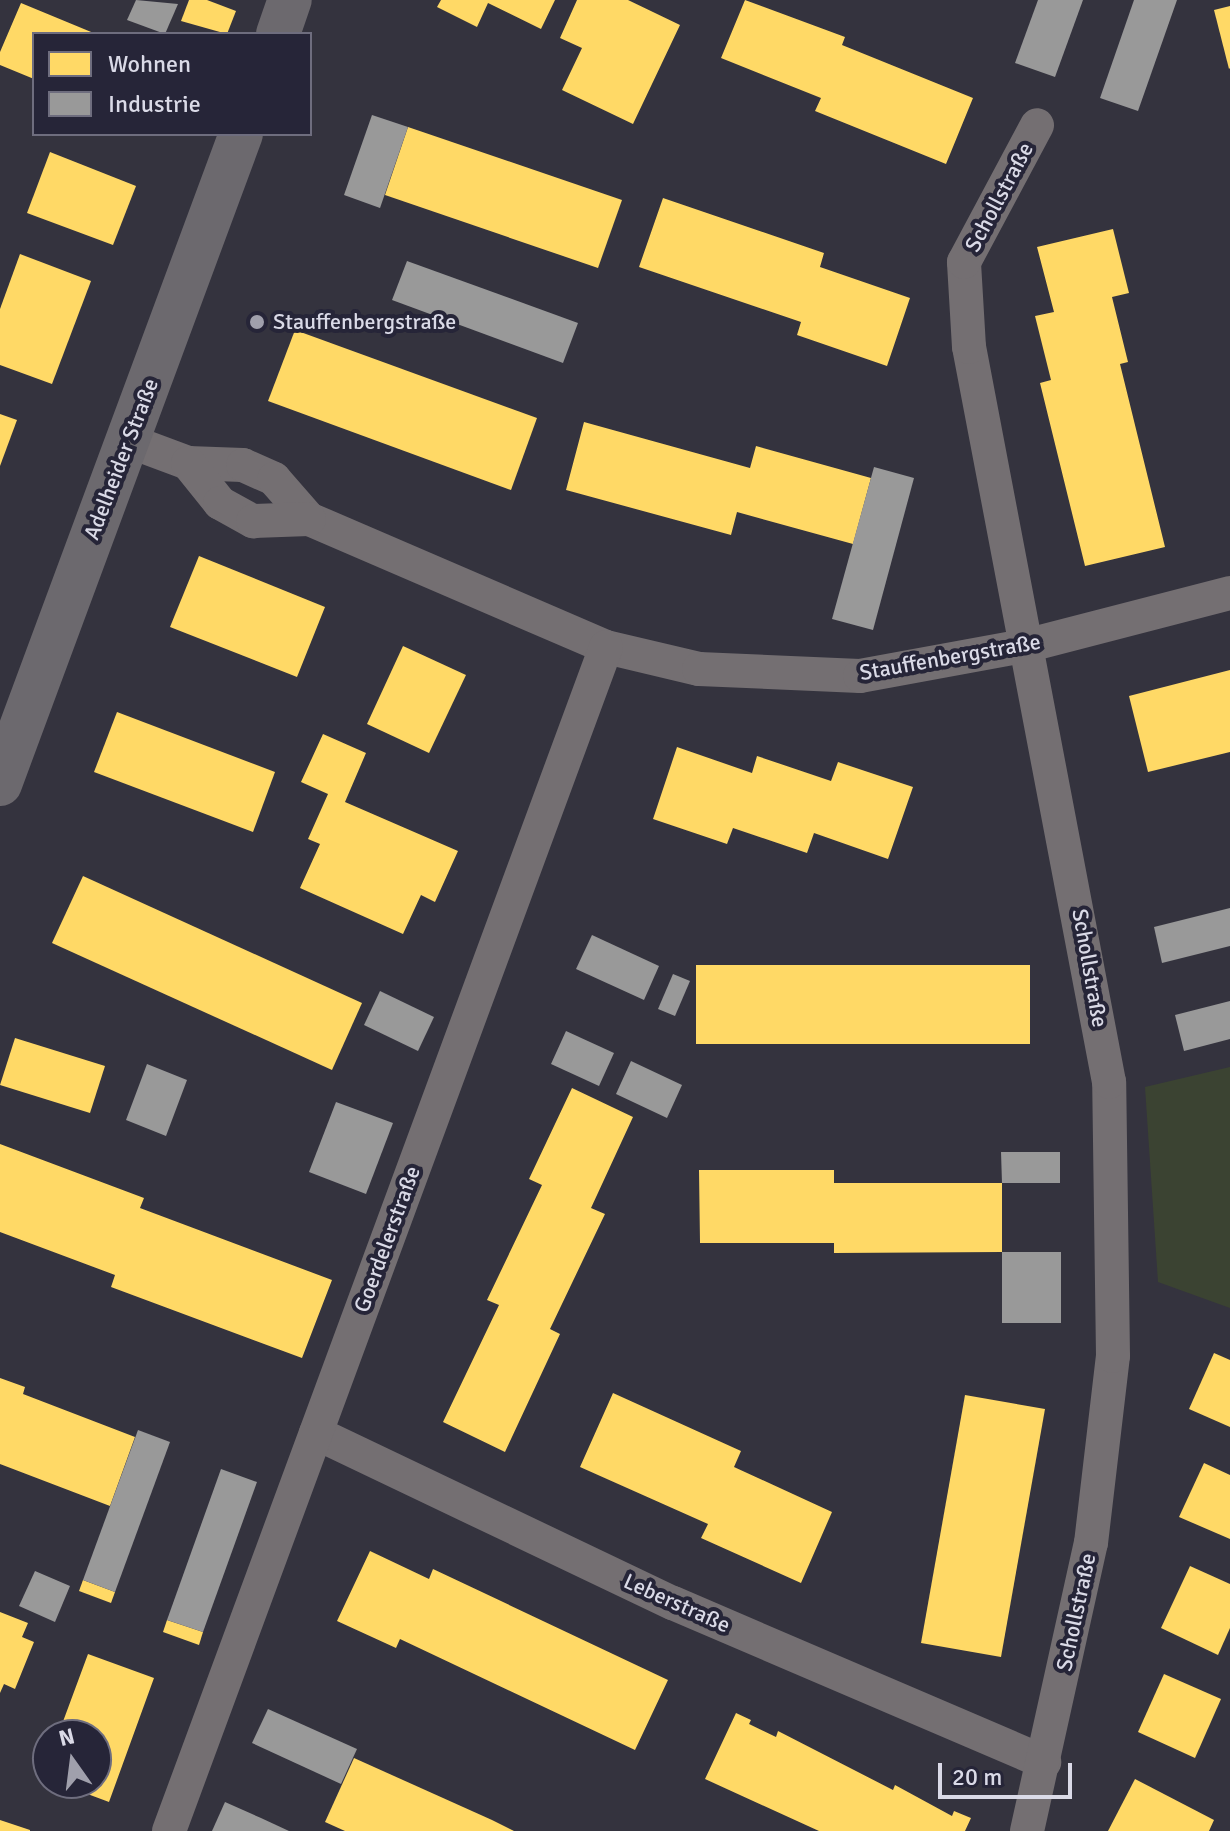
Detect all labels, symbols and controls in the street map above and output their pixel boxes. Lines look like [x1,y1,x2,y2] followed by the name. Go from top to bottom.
[32,32,312,136] legend
[108,49,191,79] text: Wohnen
[108,89,201,119] text: Industrie
[959,138,1039,256] street label: Schollstraße
[273,309,456,335] place label: Stauffenbergstraße
[248,313,266,331] marker: Stauffenbergstraße
[78,375,164,543] street label: Adelheider Straße
[857,628,1043,686] street label: Stauffenbergstraße
[1067,907,1113,1029] street label: Schollstraße
[348,1162,426,1316] street label: Goerdelerstraße
[1051,1551,1101,1673] street label: Schollstraße
[620,1568,734,1638] street label: Leberstraße
[32,1719,112,1799] north arrow
[56,1722,77,1752] text: N
[942,1747,1076,1797] scale bar
[952,1762,1002,1792] text: 20 m

